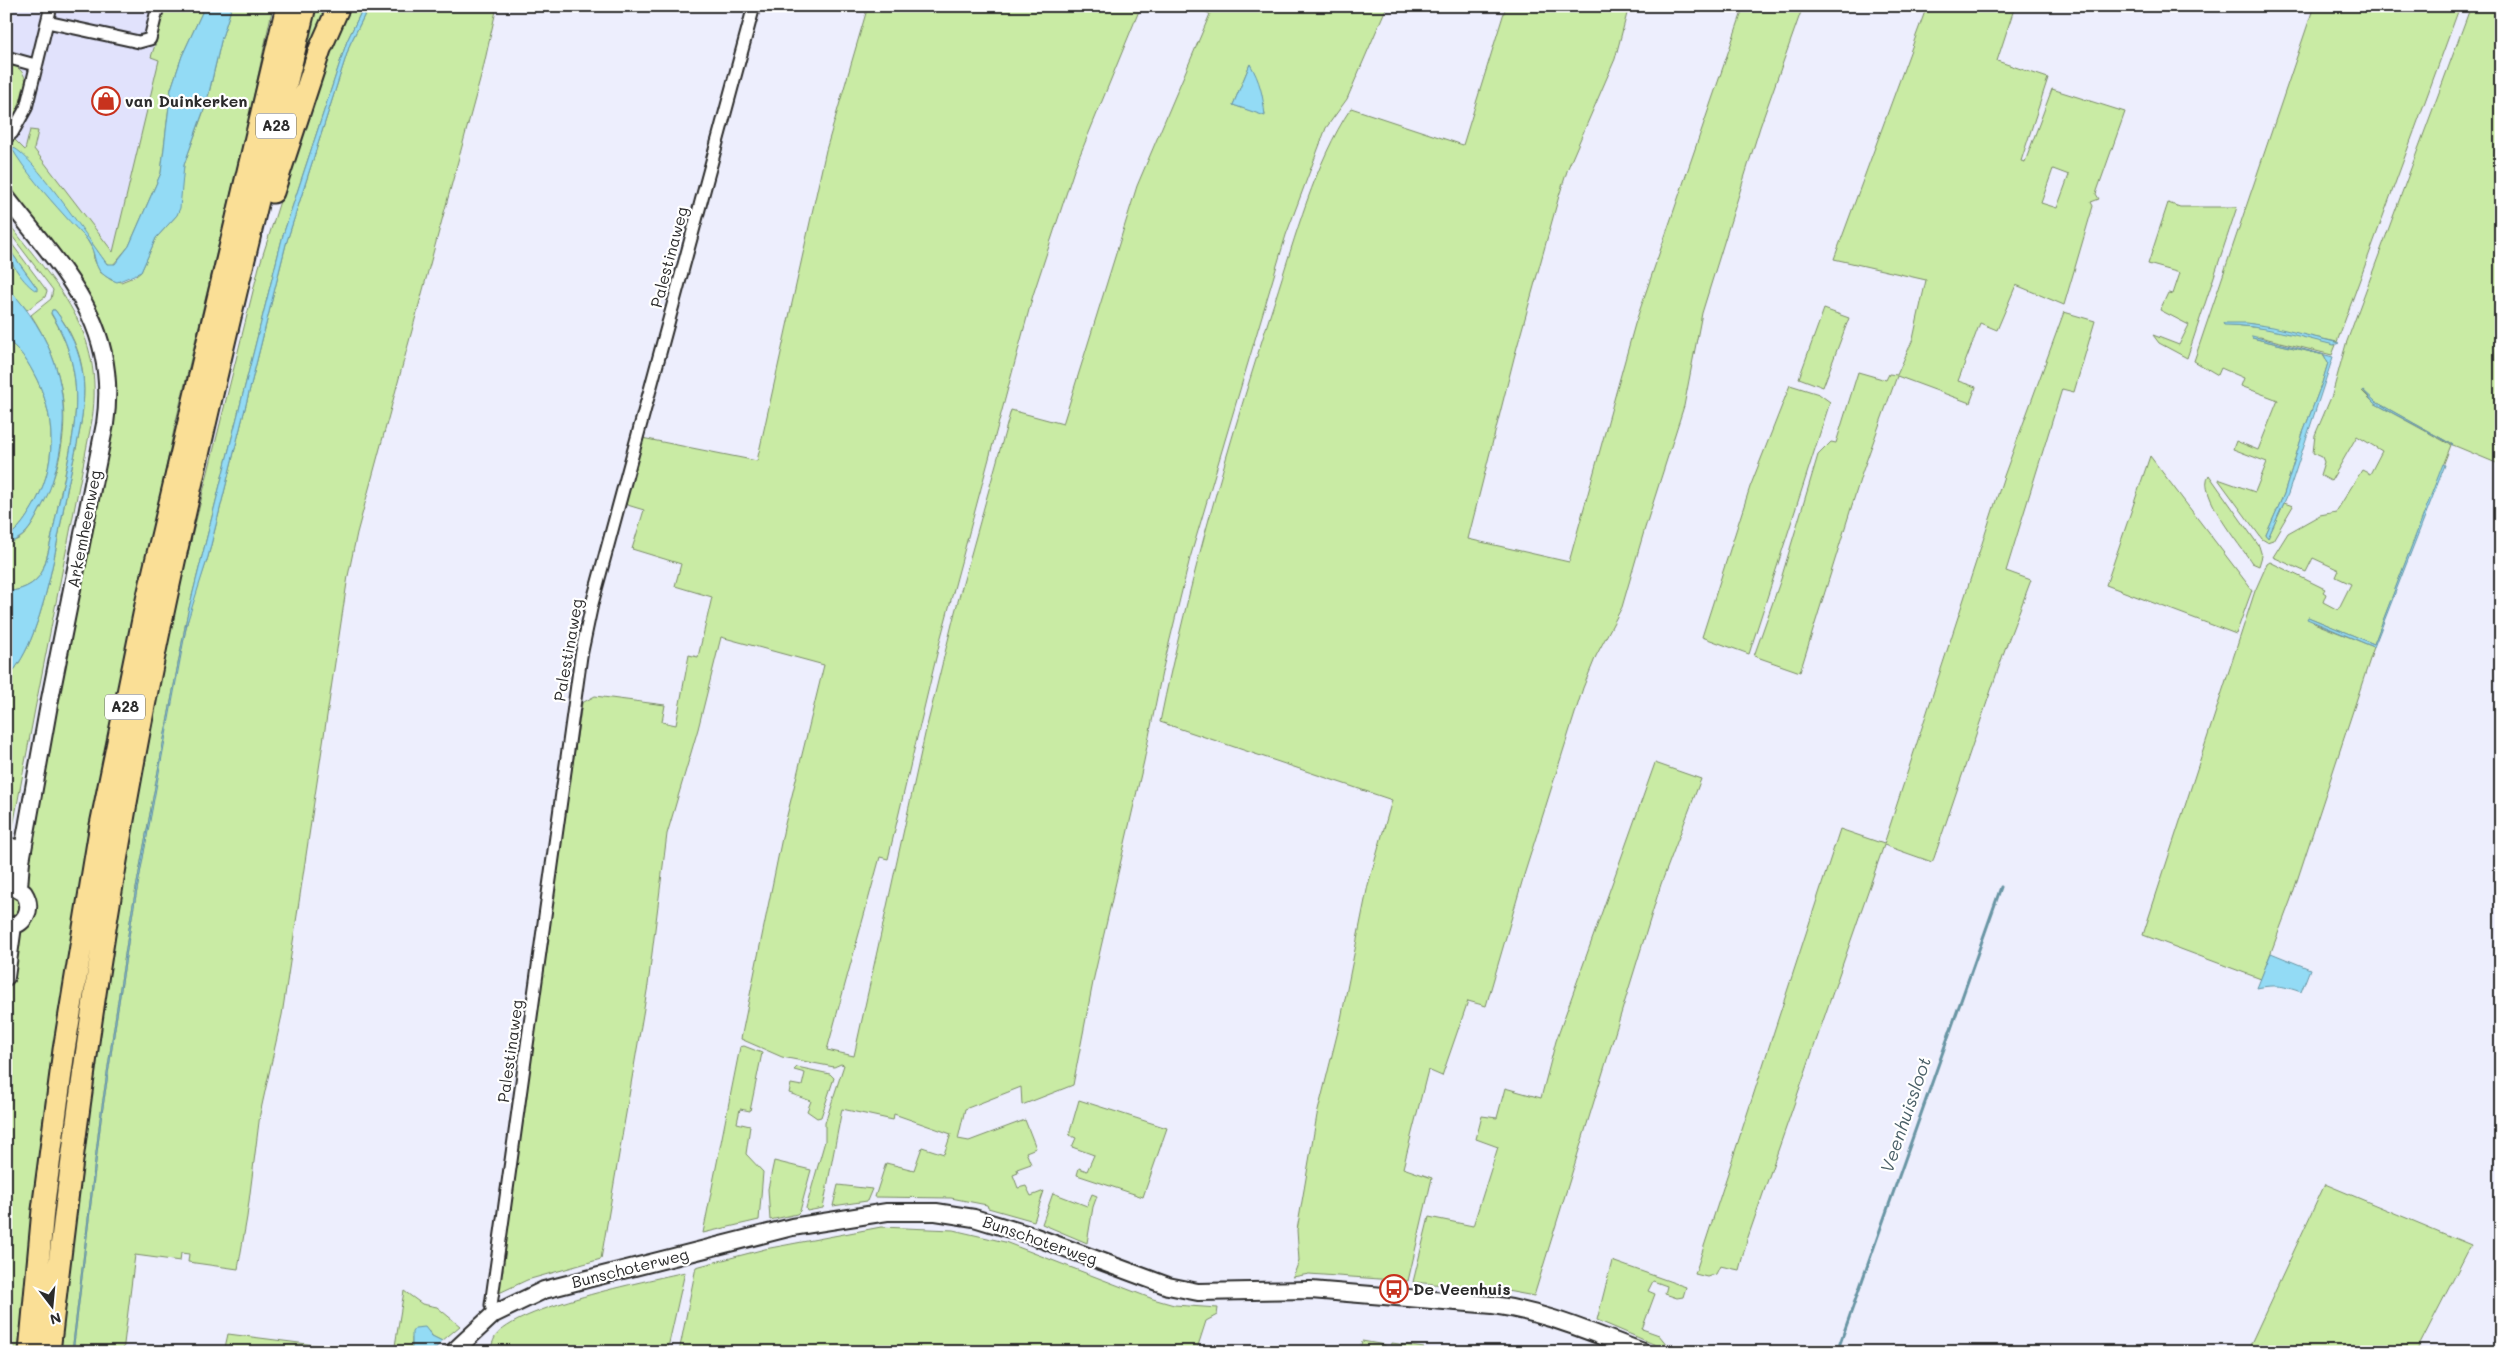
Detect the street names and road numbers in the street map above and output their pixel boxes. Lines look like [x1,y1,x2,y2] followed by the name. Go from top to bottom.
[256,114,296,138] road number: A28
[645,204,692,310] street label: Palestinaweg
[62,468,105,590] street label: Arkemheenweg
[548,597,587,703] street label: Palestinaweg
[105,694,145,720] road number: A28
[492,998,527,1104] street label: Palestinaweg
[980,1210,1100,1269] street label: Bunschoterweg
[569,1243,691,1292] street label: Bunschoterweg

